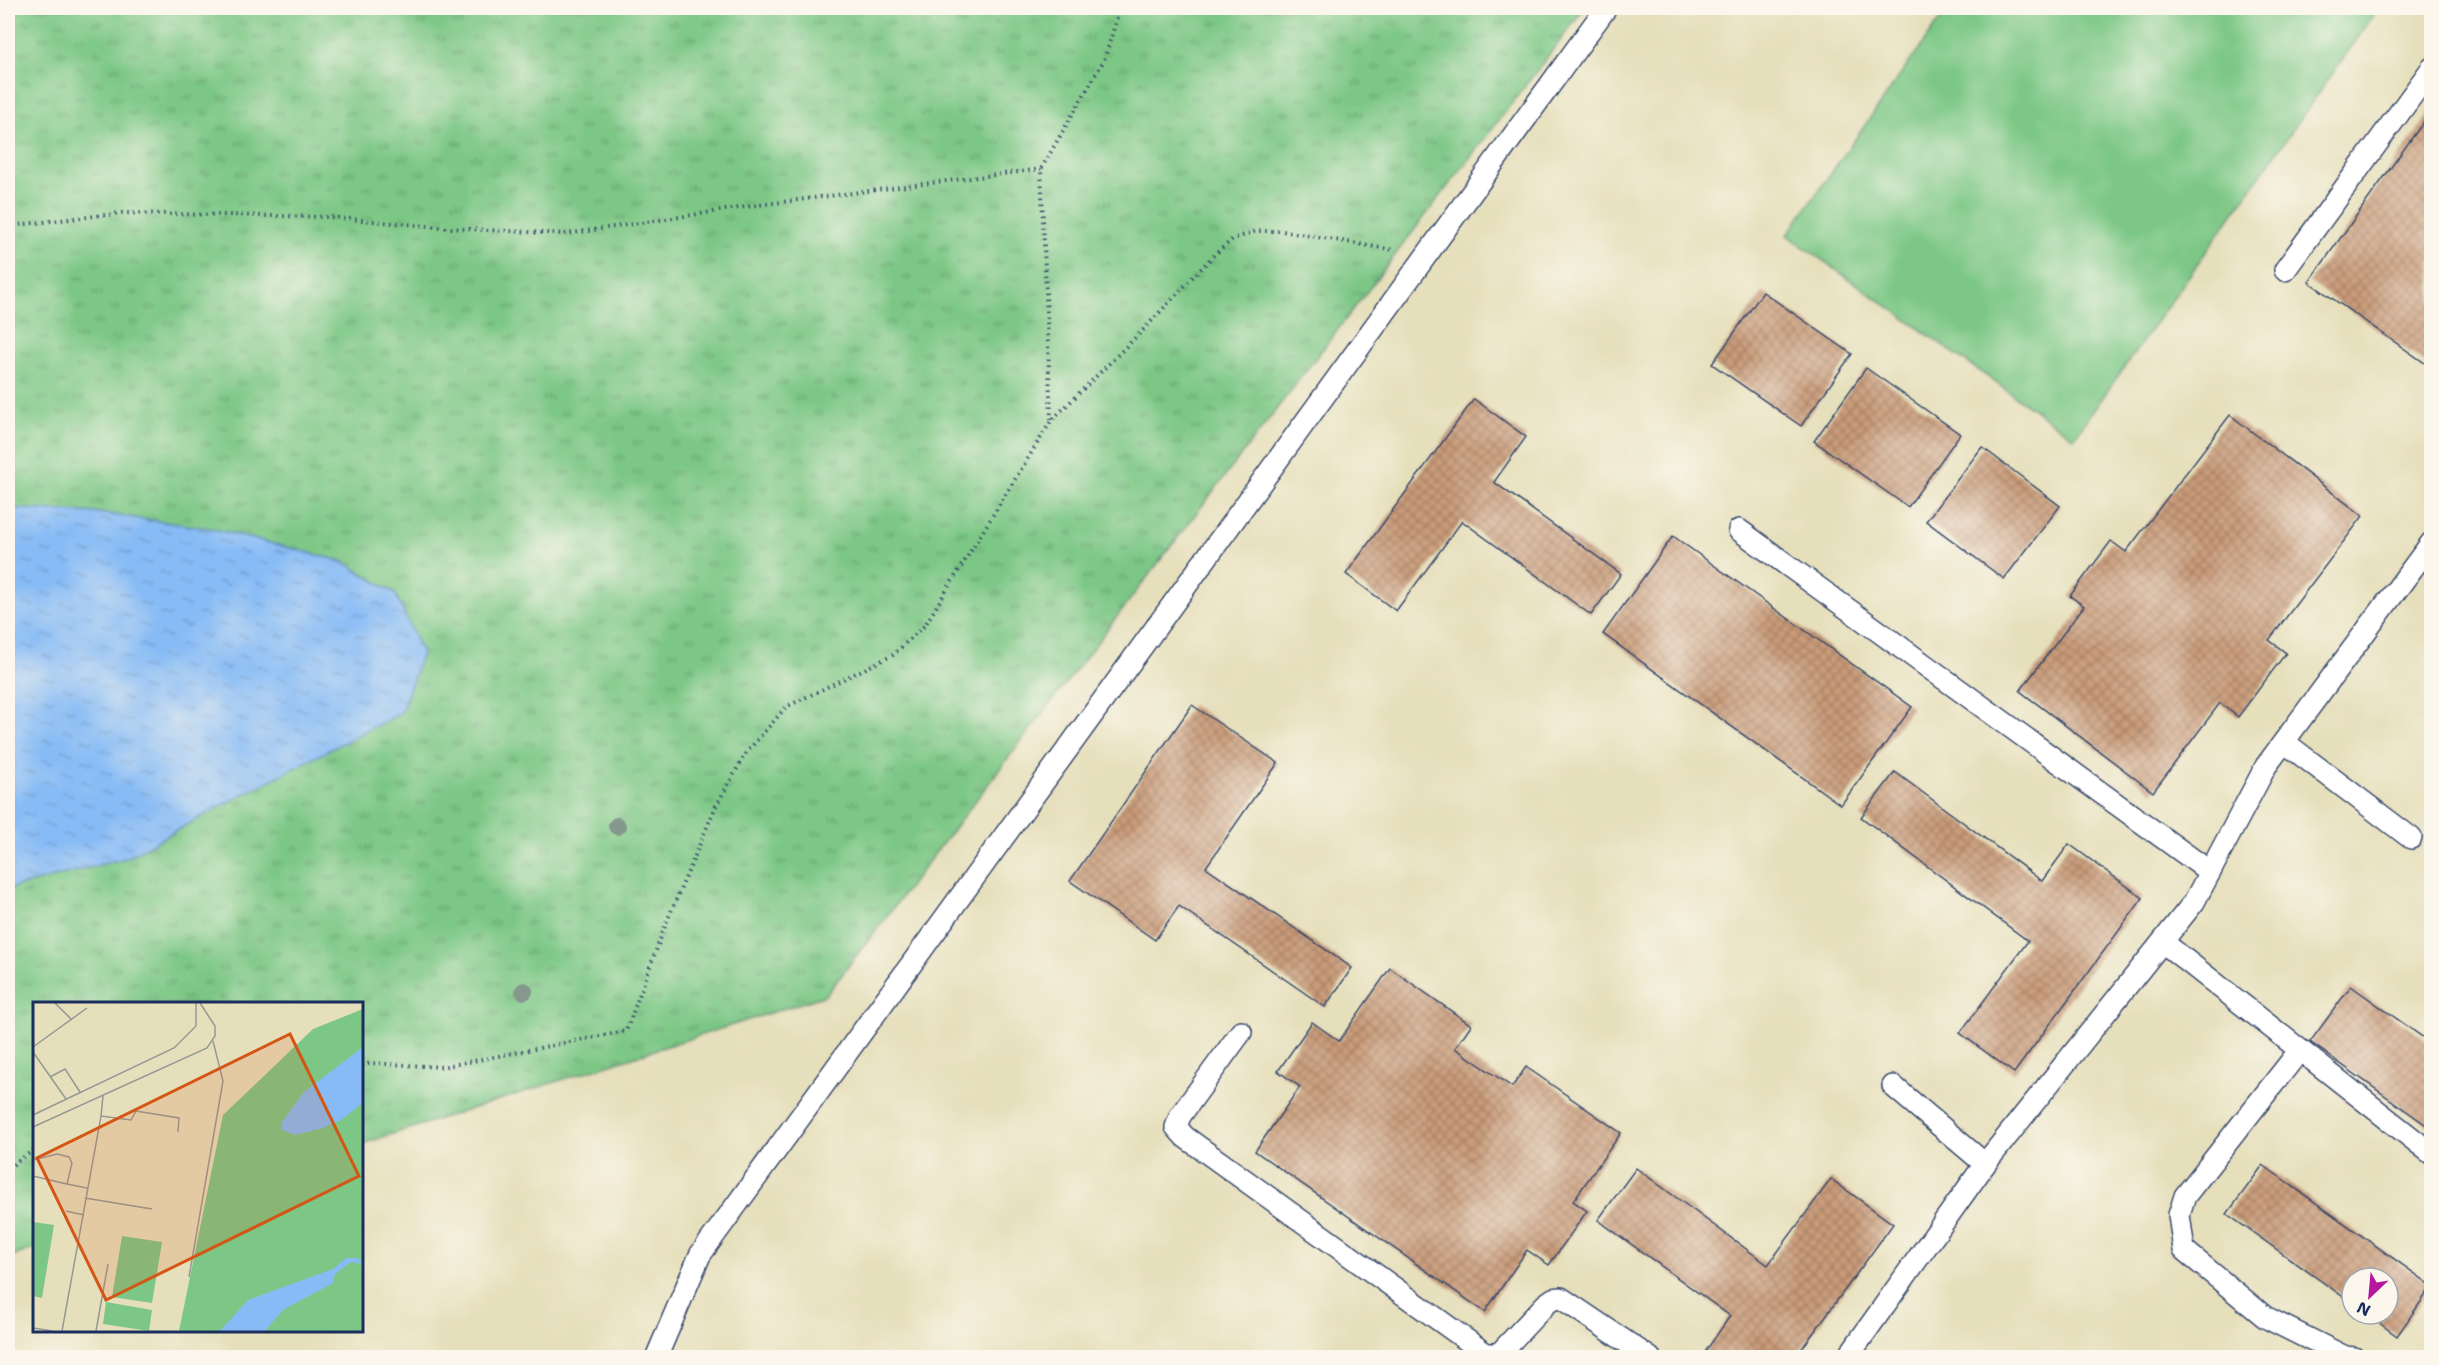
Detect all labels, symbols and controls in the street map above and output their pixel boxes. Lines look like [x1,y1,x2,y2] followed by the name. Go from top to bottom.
[33,1002,363,1332] inset map
[2340,1266,2400,1326] north arrow
[2353,1297,2374,1321] text: N

